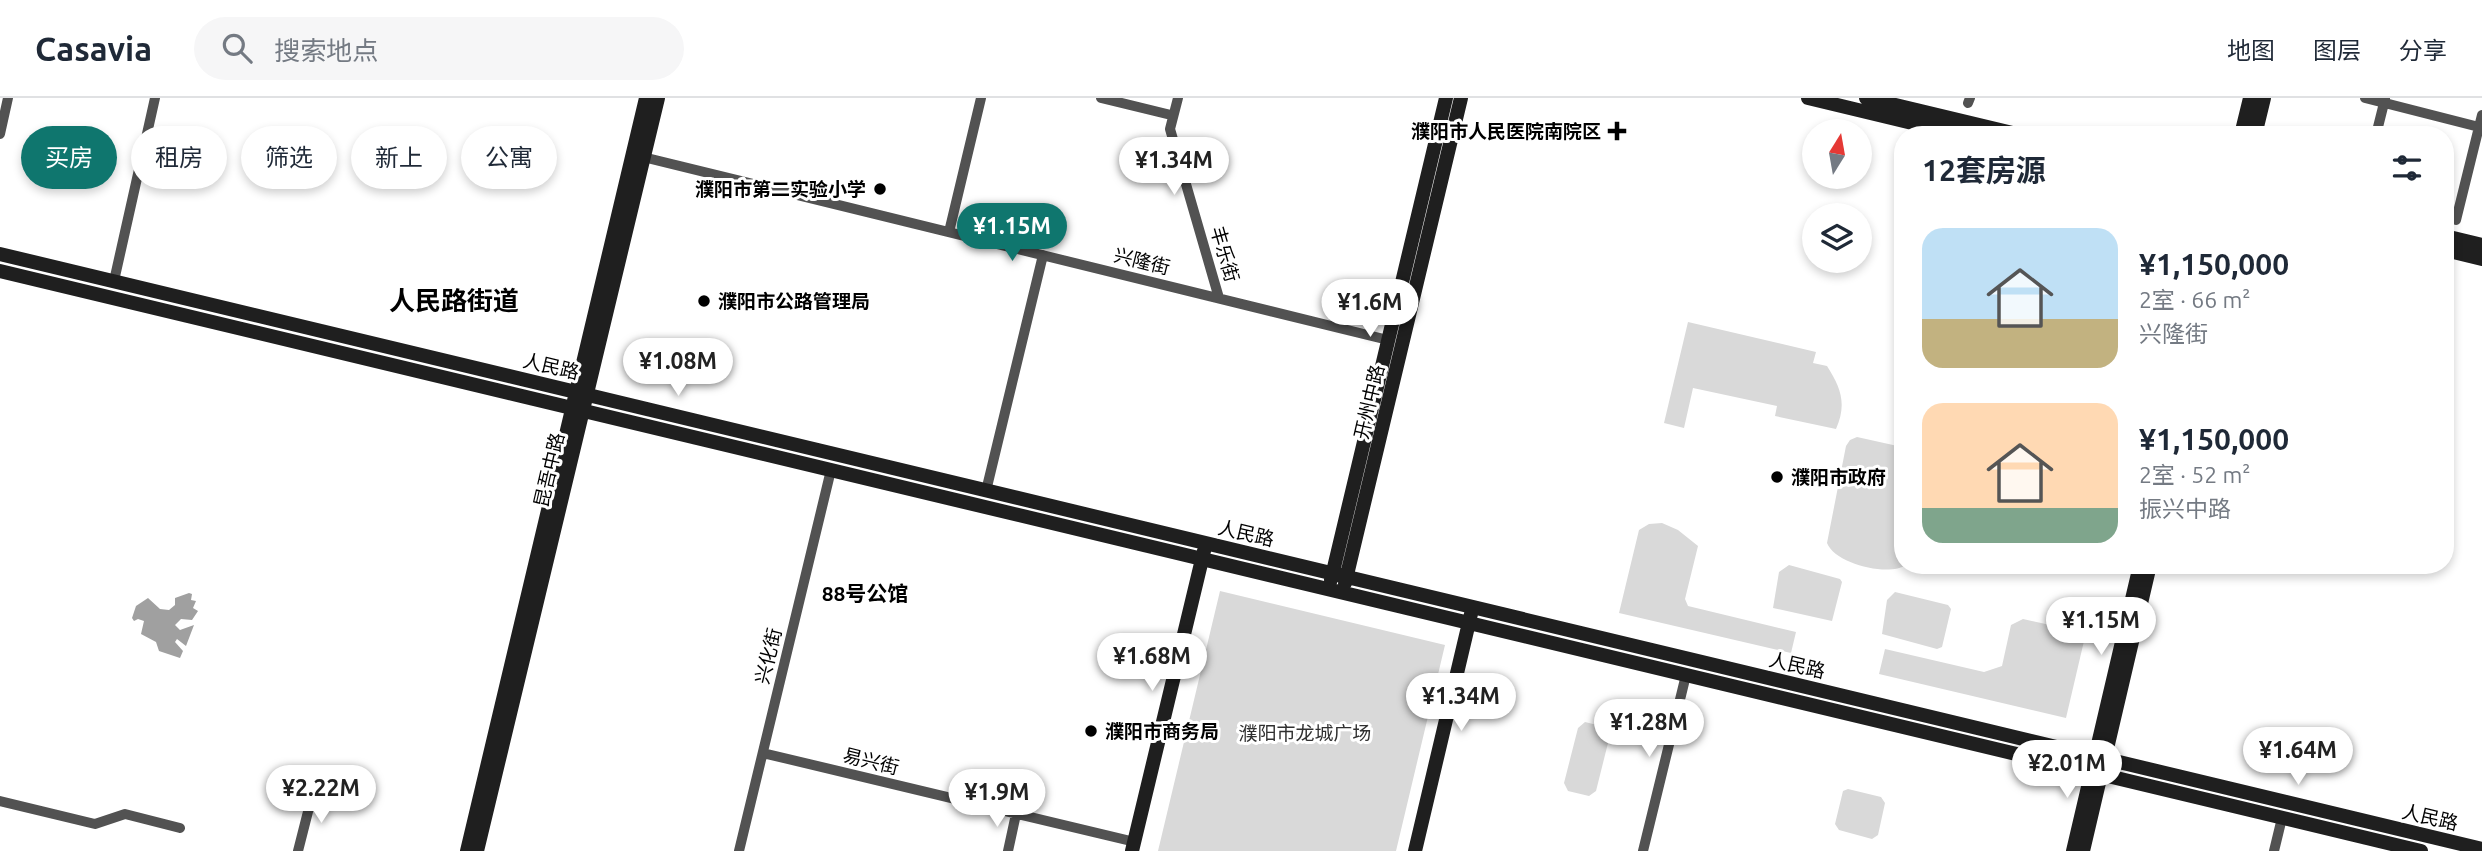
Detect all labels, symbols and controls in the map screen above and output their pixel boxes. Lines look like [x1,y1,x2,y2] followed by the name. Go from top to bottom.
[194,17,684,80] search box
[218,29,256,67] icon: search
[35,30,152,67] text: Casavia
[274,36,378,65] text: 搜索地点
[2227,37,2275,64] text: 地图
[2313,37,2361,64] text: 图层
[2399,37,2447,64] text: 分享
[1802,119,1872,189] north arrow
[1802,119,1872,273] map controls
[1411,120,1601,142] place label: 濮阳市人民医院南院区
[1607,121,1627,141] marker: 濮阳市人民医院南院区
[21,126,117,189] chip: 买房
[131,126,227,189] chip: 租房
[241,126,337,189] chip: 筛选
[351,126,447,189] chip: 新上
[461,126,557,189] chip: 公寓
[1117,138,1231,197] pin: ¥1.34M
[1135,147,1213,172] text: ¥1.34M
[2388,149,2426,187] icon: filters
[1922,153,2046,187] text: 12套房源
[695,178,866,200] place label: 濮阳市第二实验小学
[872,181,888,197] marker: 濮阳市第二实验小学
[1802,203,1872,273] button: layers
[955,204,1069,263] pin: ¥1.15M
[973,213,1051,238] text: ¥1.15M
[1207,224,1243,284] street label: 丰乐街
[1112,243,1172,279] street label: 兴隆街
[2139,247,2289,281] text: ¥1,150,000
[1978,256,2062,340] icon: home
[1321,280,1419,339] pin: ¥1.6M
[389,286,519,315] district label: 人民路街道
[2139,287,2250,312] text: 2室 · 66 m²
[1337,289,1403,314] text: ¥1.6M
[718,290,870,312] place label: 濮阳市公路管理局
[696,293,712,309] marker: 濮阳市公路管理局
[2139,321,2208,346] text: 兴隆街
[621,338,735,398] pin: ¥1.08M
[639,348,717,373] text: ¥1.08M
[521,349,581,383] street label: 人民路
[1350,362,1388,442] street label: 开州中路
[2139,422,2289,456] text: ¥1,150,000
[530,430,568,510] street label: 昆吾中路
[1978,431,2062,515] icon: home
[2139,462,2250,487] text: 2室 · 52 m²
[1791,466,1886,488] place label: 濮阳市政府
[1769,469,1785,485] marker: 濮阳市政府
[2139,496,2231,521] text: 振兴中路
[1216,516,1276,550] street label: 人民路
[822,581,908,605] district label: 88号公馆
[2044,598,2158,657] pin: ¥1.15M
[2062,607,2140,632] text: ¥1.15M
[750,626,786,686] street label: 兴化街
[1095,634,1209,693] pin: ¥1.68M
[1113,643,1191,668] text: ¥1.68M
[1767,648,1827,682] street label: 人民路
[1404,674,1518,733] pin: ¥1.34M
[1422,683,1500,708] text: ¥1.34M
[1592,700,1706,759] pin: ¥1.28M
[1610,709,1688,734] text: ¥1.28M
[1105,720,1219,742] place label: 濮阳市商务局
[1238,722,1372,744] park label: 濮阳市龙城广场
[1083,723,1099,739] marker: 濮阳市商务局
[2241,728,2355,787] pin: ¥1.64M
[2259,737,2337,762] text: ¥1.64M
[2010,740,2124,800] pin: ¥2.01M
[841,743,901,779] street label: 易兴街
[2028,750,2106,775] text: ¥2.01M
[264,766,378,825] pin: ¥2.22M
[948,770,1046,829] pin: ¥1.9M
[282,775,360,800] text: ¥2.22M
[964,779,1030,804] text: ¥1.9M
[2400,800,2460,834] street label: 人民路

